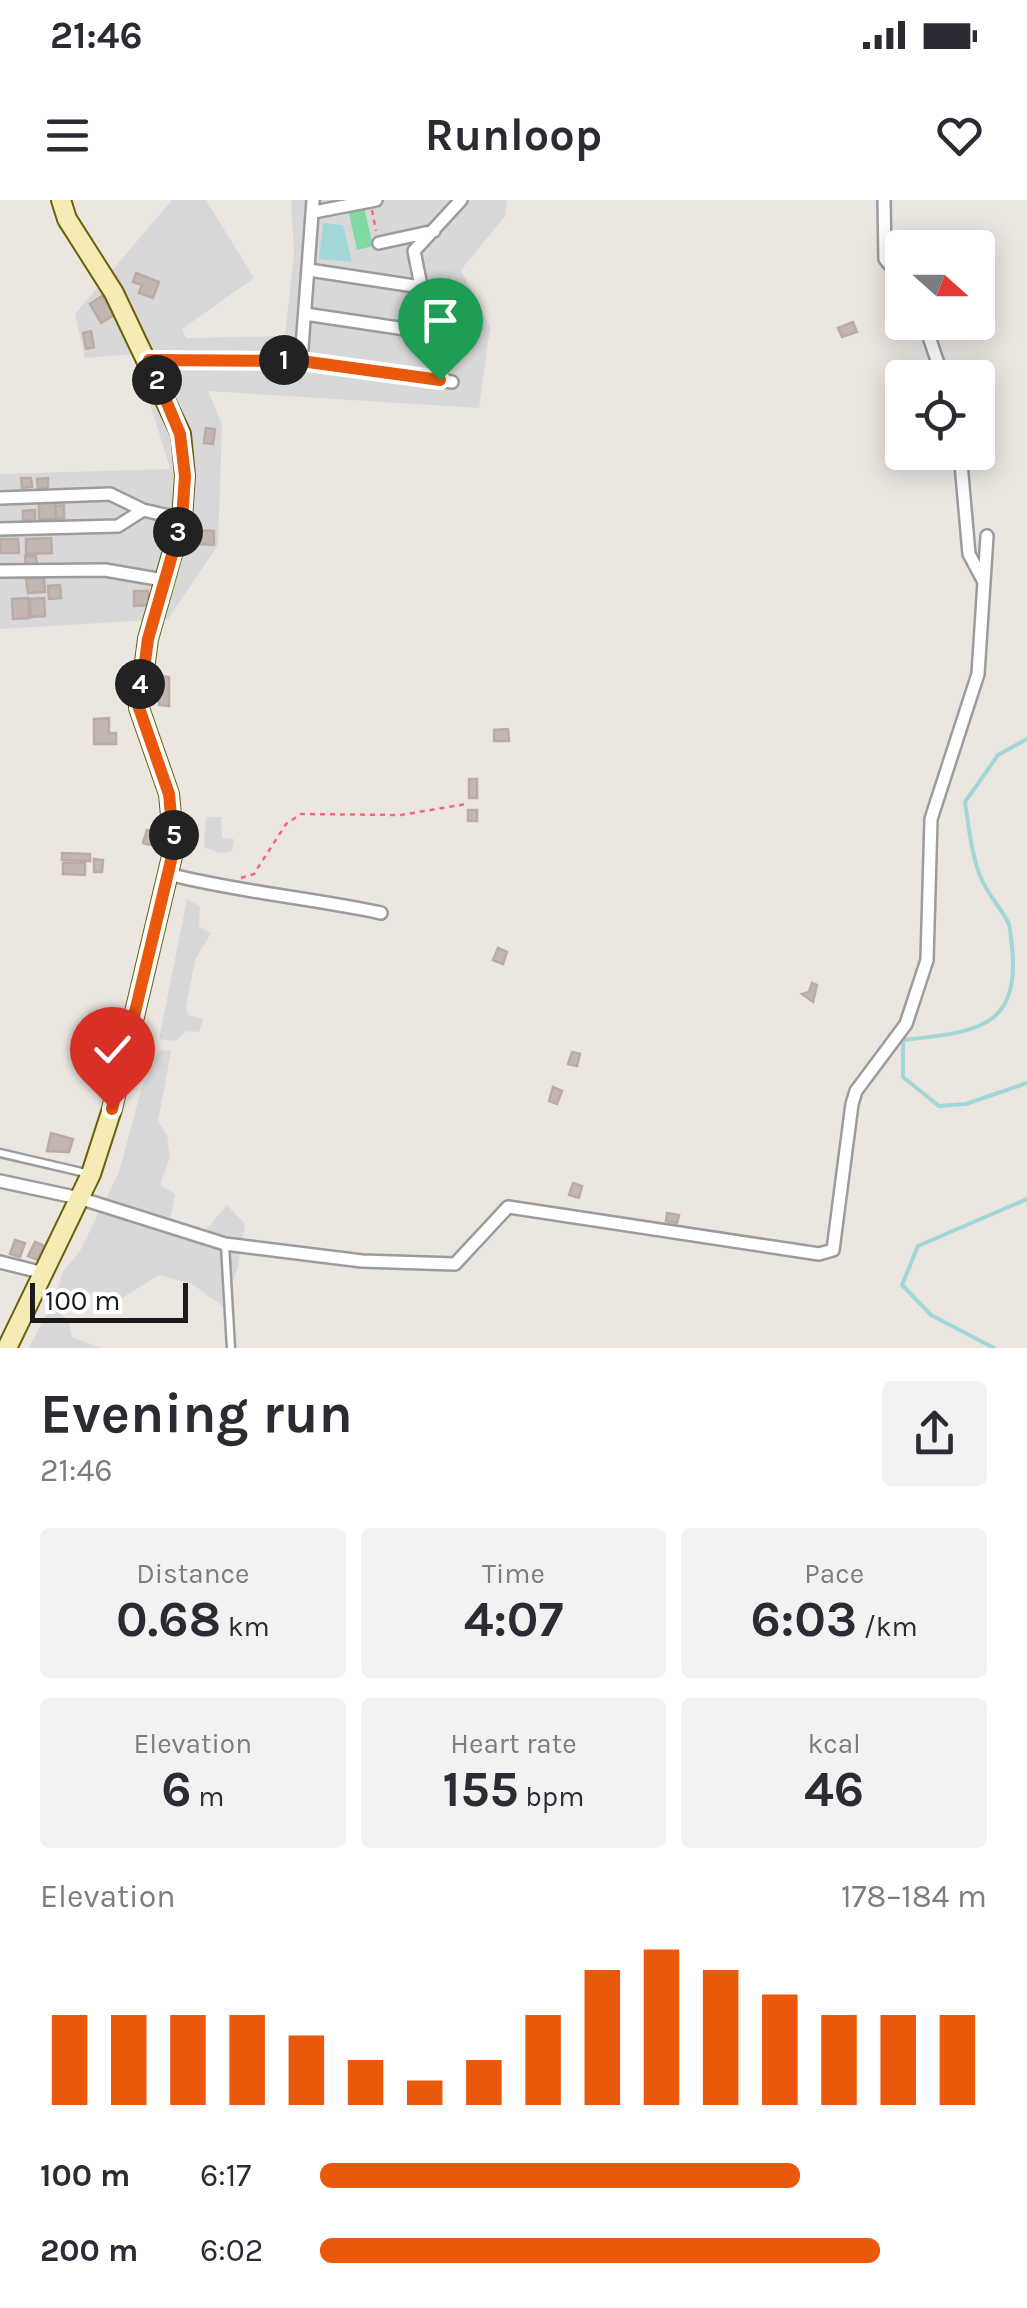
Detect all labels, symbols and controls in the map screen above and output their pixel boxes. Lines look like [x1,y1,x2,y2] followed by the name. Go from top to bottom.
[50,13,142,58] text: 21:46
[40,108,95,163] icon: menu
[932,108,987,163] icon: heart
[425,109,602,161] text: Runloop
[885,230,995,340] north arrow
[885,230,995,470] map controls
[398,278,483,381] pin
[413,293,468,348] icon: arrive
[259,335,309,385] pin: 1
[279,343,289,376] text: 1
[132,355,182,405] pin: 2
[885,360,995,470] button: locate
[149,363,165,396] text: 2
[153,507,203,557] pin: 3
[169,515,187,548] text: 3
[115,659,165,709] pin: 4
[132,667,148,700] text: 4
[149,810,199,860] pin: 5
[166,818,182,851] text: 5
[70,1007,155,1110] pin
[85,1022,140,1077] icon: check
[30,1278,188,1322] scale bar
[45,1284,120,1317] text: 100 m
[882,1381,987,1486] button: share
[40,1382,353,1446] text: Evening run
[40,1452,113,1489] text: 21:46
[136,1557,249,1590] text: Distance
[482,1557,545,1590] text: Time
[804,1557,864,1590] text: Pace
[116,1590,221,1649] text: 0.68
[464,1590,563,1649] text: 4:07
[751,1590,857,1649] text: 6:03
[221,1610,270,1643] text: km
[857,1610,918,1643] text: /km
[134,1727,252,1760] text: Elevation
[450,1727,577,1760] text: Heart rate
[807,1727,861,1760] text: kcal
[161,1760,192,1819] text: 6
[443,1760,519,1819] text: 155
[804,1760,864,1819] text: 46
[192,1780,224,1813] text: m
[519,1780,584,1813] text: bpm
[40,1878,175,1915] text: Elevation
[841,1878,987,1915] text: 178–184 m
[40,2157,130,2194] text: 100 m
[200,2157,251,2194] text: 6:17
[40,2232,138,2269] text: 200 m
[200,2232,263,2269] text: 6:02

